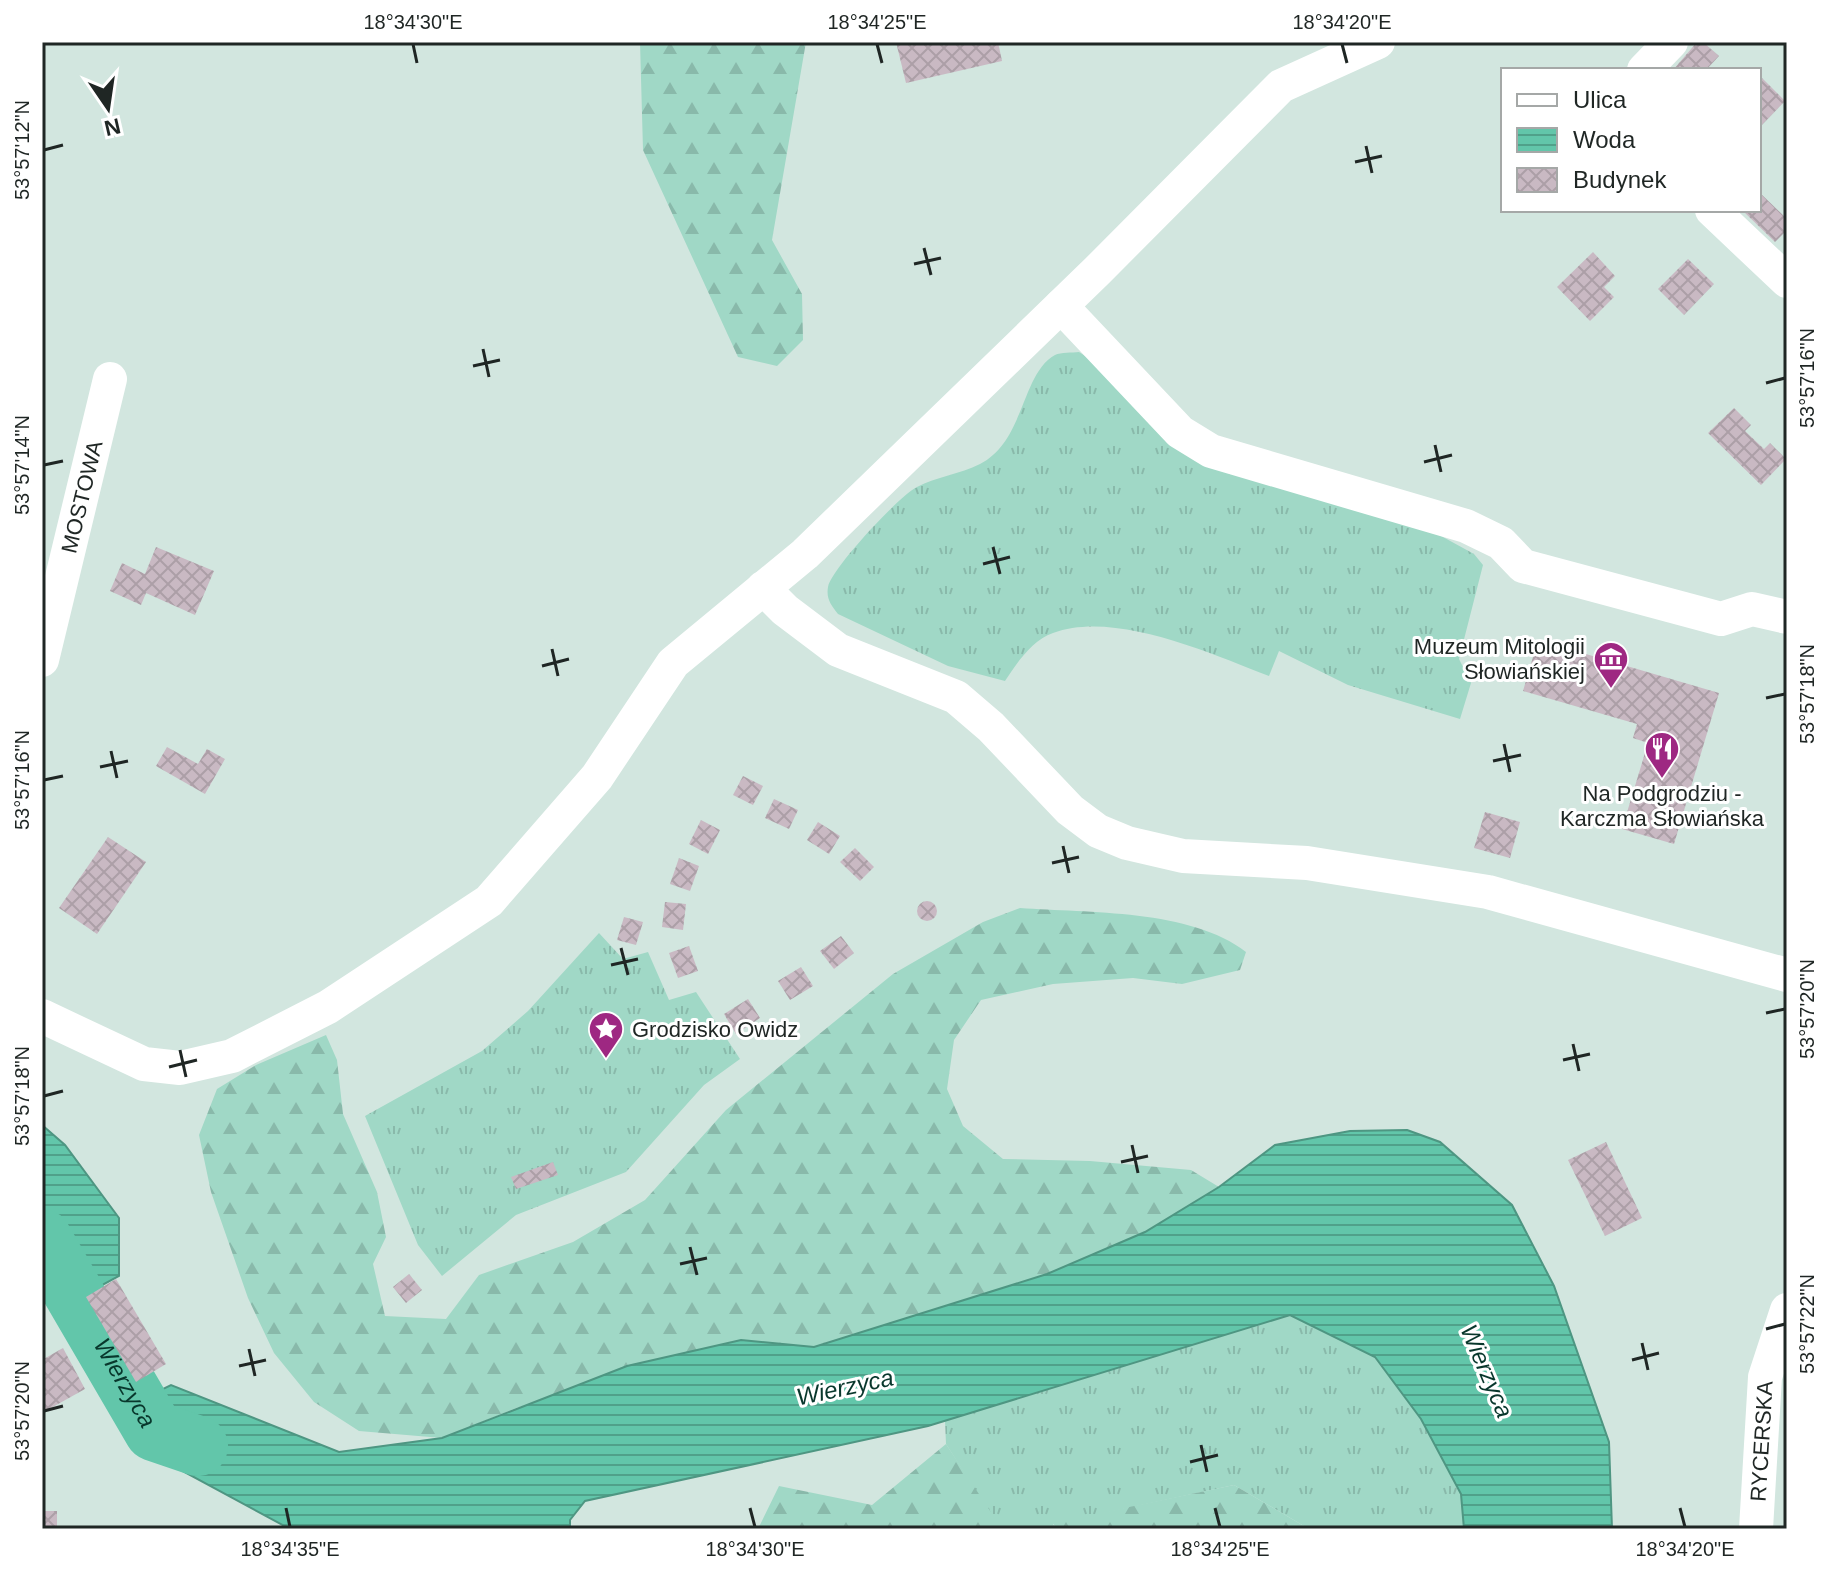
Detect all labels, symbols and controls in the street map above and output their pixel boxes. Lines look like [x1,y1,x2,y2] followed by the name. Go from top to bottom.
[364,11,463,33] text: 18°34'30"E
[828,11,927,33] text: 18°34'25"E
[1293,11,1392,33] text: 18°34'20"E
[68,68,148,148] north arrow
[1501,68,1761,212] legend
[1573,86,1627,113] text: Ulica
[11,100,33,200] text: 53°57'12"N
[102,113,123,141] text: N
[1573,126,1636,153] text: Woda
[1573,166,1667,193] text: Budynek
[1796,328,1818,428] text: 53°57'16"N
[11,415,33,515] text: 53°57'14"N
[56,438,107,556] street label: MOSTOWA
[1414,634,1585,684] place label: Muzeum Mitologii Słowiańskiej
[1592,640,1630,690] museum icon: Muzeum Mitologii Słowiańskiej
[1796,644,1818,744] text: 53°57'18"N
[11,730,33,830] text: 53°57'16"N
[1643,730,1681,780] restaurant icon: Na Podgrodziu - Karczma Słowiańska
[1560,781,1765,831] place label: Na Podgrodziu - Karczma Słowiańska
[1796,959,1818,1059] text: 53°57'20"N
[587,1010,625,1060] place icon: Grodzisko Owidz
[632,1017,798,1042] place label: Grodzisko Owidz
[11,1046,33,1146] text: 53°57'18"N
[1796,1274,1818,1374] text: 53°57'22"N
[1455,1320,1519,1422] water label: Wierzyca
[89,1333,162,1432] water label: Wierzyca
[11,1361,33,1461] text: 53°57'20"N
[794,1364,896,1410] water label: Wierzyca
[1745,1380,1777,1502] street label: RYCERSKA
[241,1538,340,1560] text: 18°34'35"E
[706,1538,805,1560] text: 18°34'30"E
[1171,1538,1270,1560] text: 18°34'25"E
[1636,1538,1735,1560] text: 18°34'20"E

